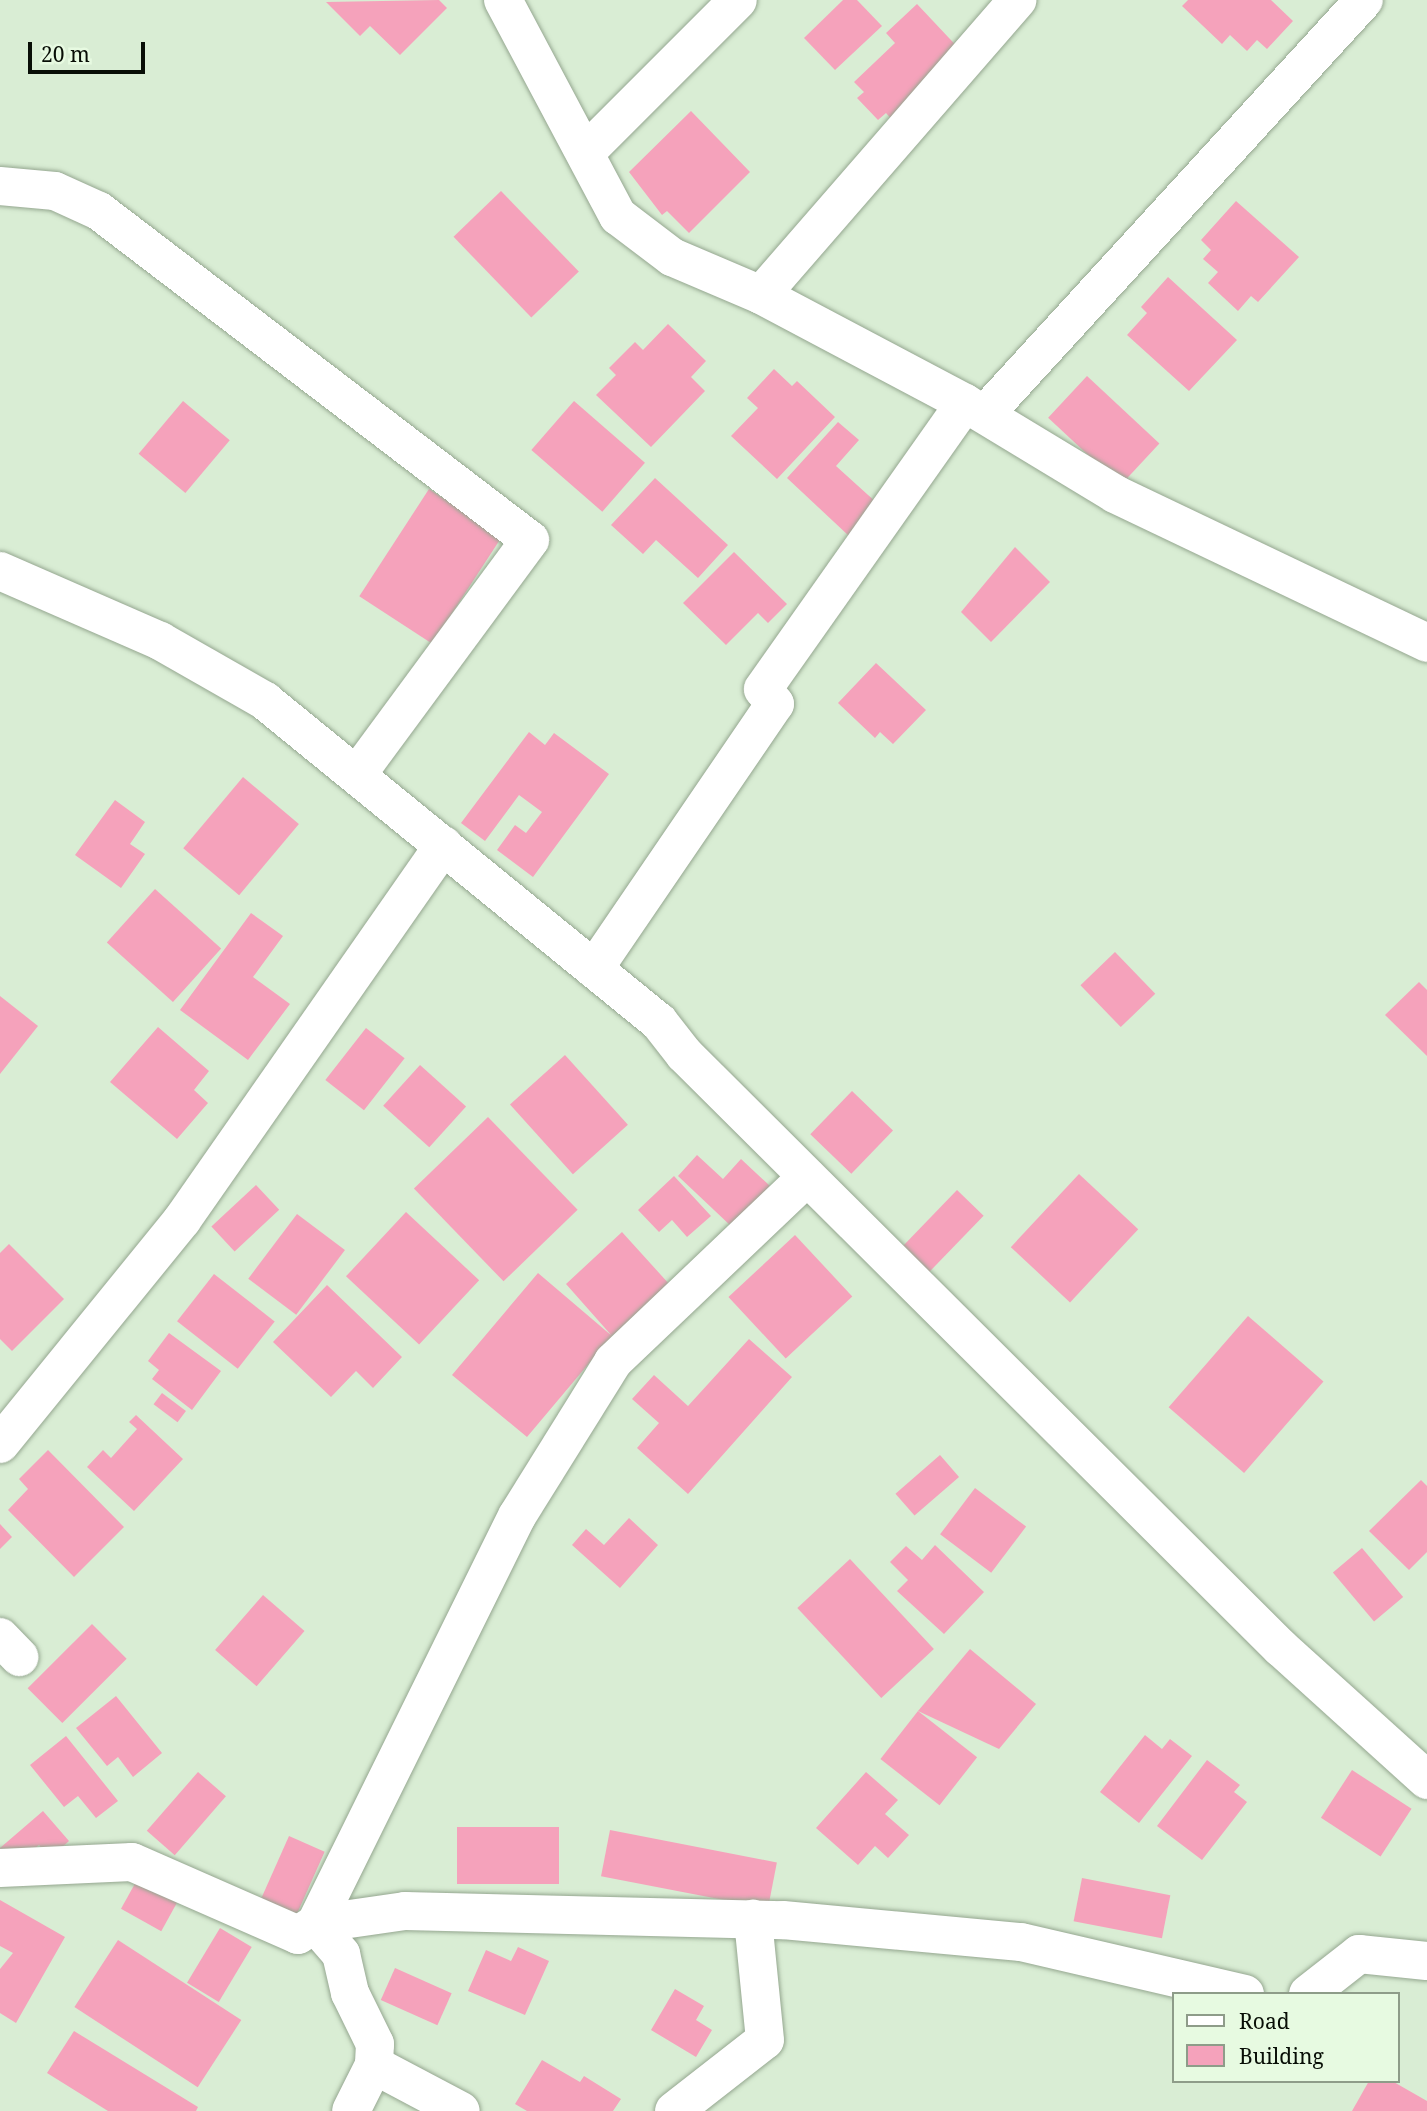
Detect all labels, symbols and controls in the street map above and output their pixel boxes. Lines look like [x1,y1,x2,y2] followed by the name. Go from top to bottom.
[32,28,149,72] scale bar
[41,40,90,68] text: 20 m
[1172,1992,1399,2083] legend
[1239,2007,1290,2035] text: Road
[1239,2042,1324,2070] text: Building

